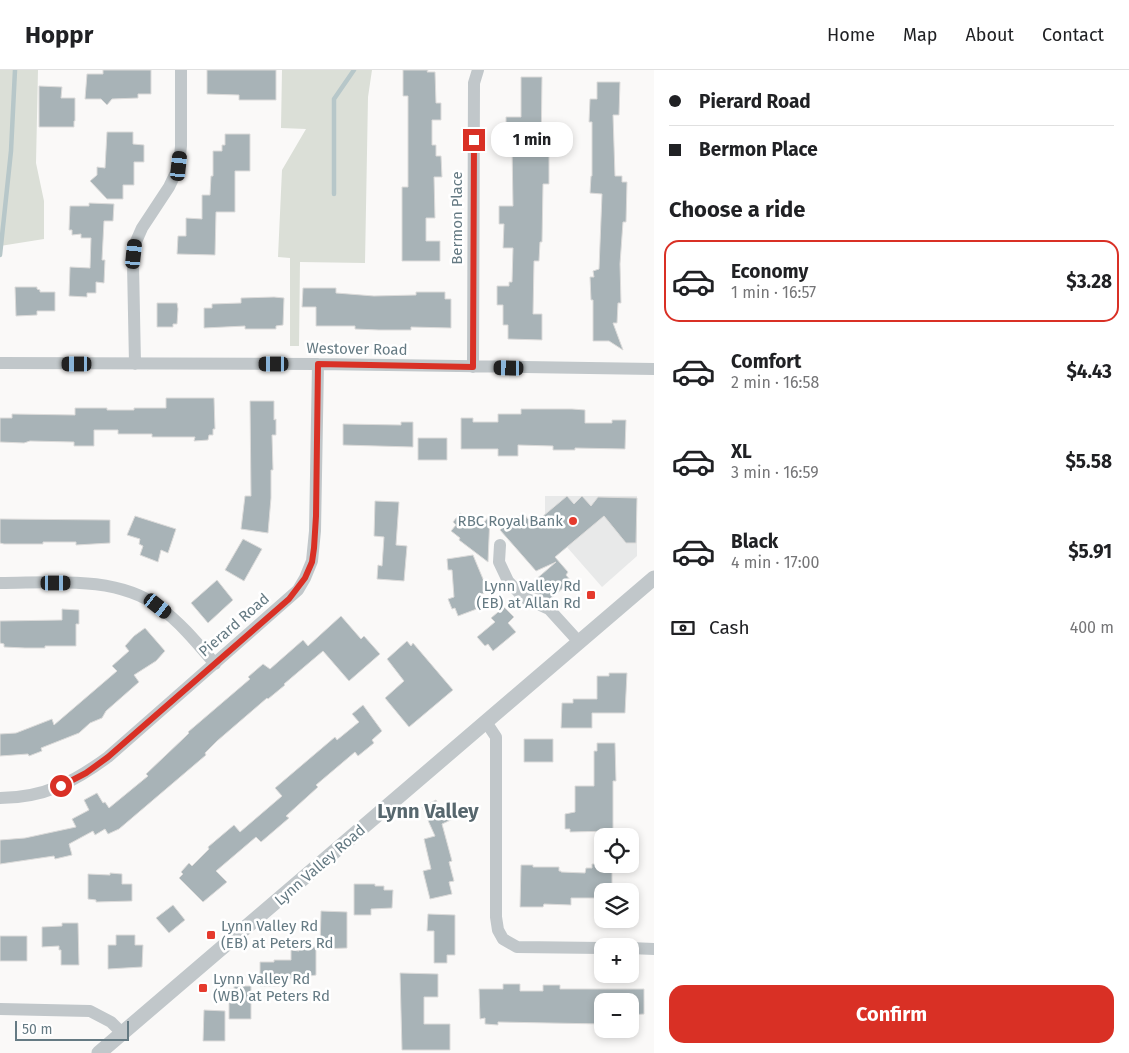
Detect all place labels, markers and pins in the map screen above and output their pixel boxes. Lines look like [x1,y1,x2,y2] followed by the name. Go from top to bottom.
[458,512,563,530] place label: RBC Royal Bank
[567,515,579,527] marker: RBC Royal Bank
[477,577,581,612] place label: Lynn Valley Rd (EB) at Allan Rd
[585,589,597,601] marker: Lynn Valley Rd (EB) at Allan Rd
[221,917,334,952] place label: Lynn Valley Rd (EB) at Peters Rd
[205,929,217,941] marker: Lynn Valley Rd (EB) at Peters Rd
[213,970,330,1005] place label: Lynn Valley Rd (WB) at Peters Rd
[197,982,209,994] marker: Lynn Valley Rd (WB) at Peters Rd

